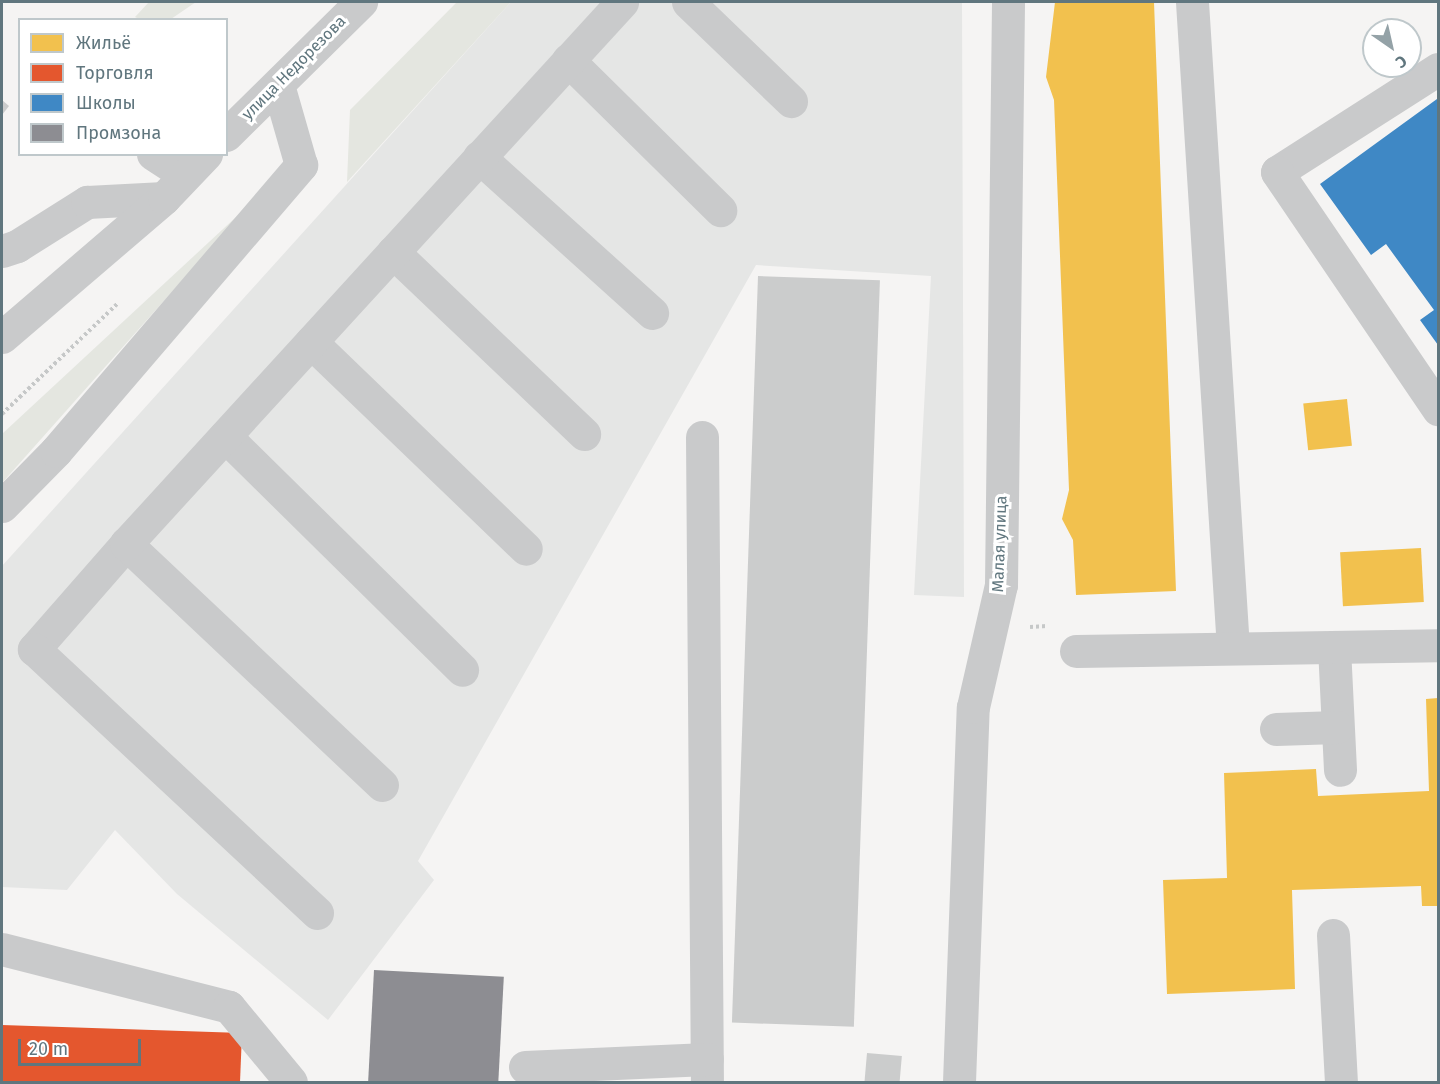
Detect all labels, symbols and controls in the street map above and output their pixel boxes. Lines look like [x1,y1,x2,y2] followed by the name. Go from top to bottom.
[238,12,350,124] street label: улица Недорезова
[18,18,228,156] legend
[1362,18,1422,78] north arrow
[76,32,131,54] text: Жильё
[1392,51,1410,72] text: С
[76,62,154,84] text: Торговля
[76,92,136,114] text: Школы
[76,122,161,144] text: Промзона
[989,495,1011,593] street label: Малая улица
[21,1027,144,1065] scale bar
[29,1038,68,1060] text: 20 m

